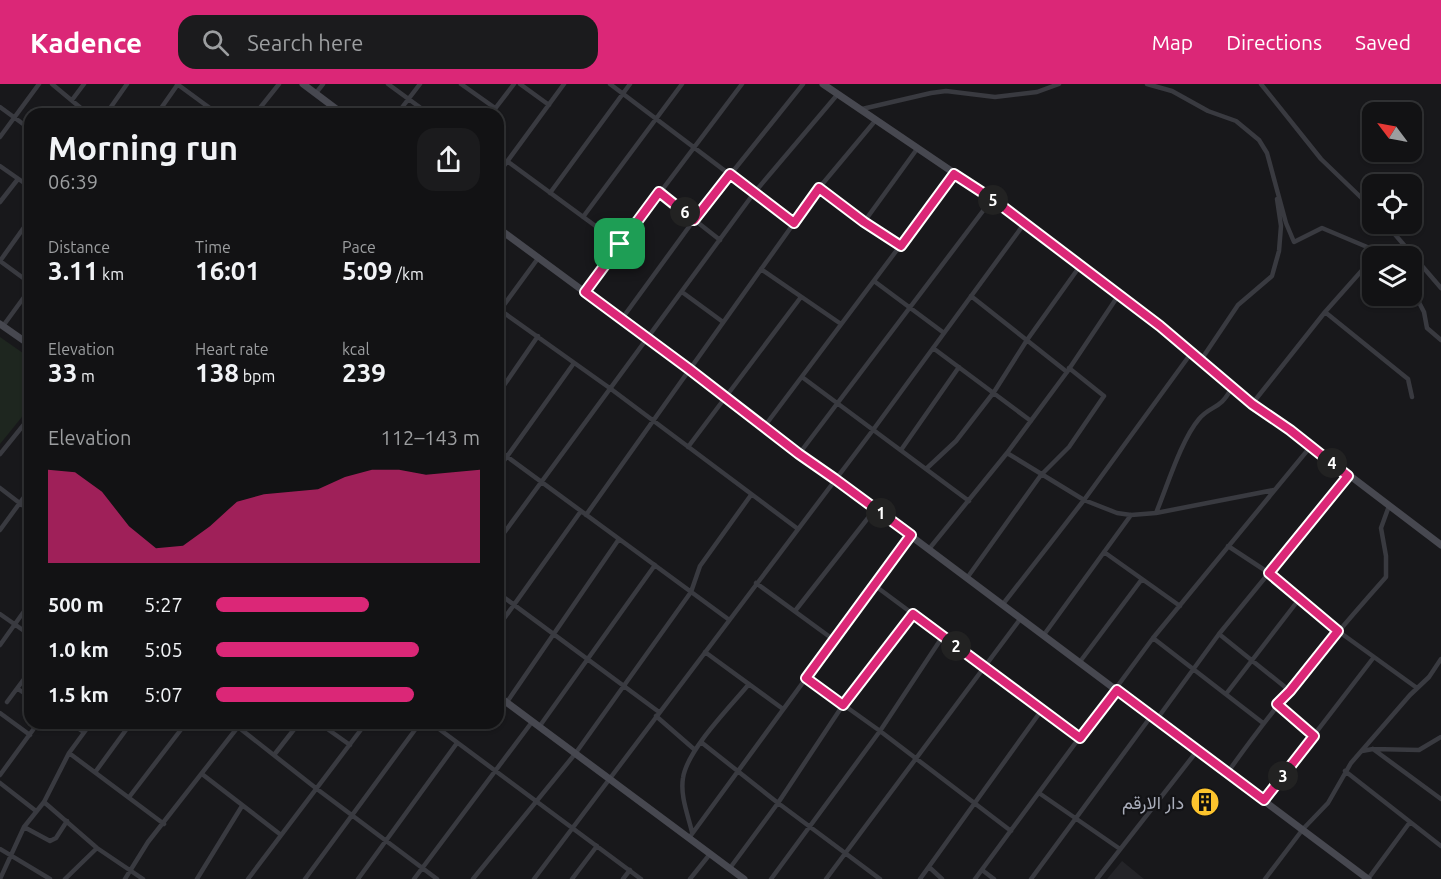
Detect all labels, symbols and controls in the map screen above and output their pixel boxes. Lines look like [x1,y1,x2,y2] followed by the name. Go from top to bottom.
[178,15,598,69] search box
[199,26,232,59] icon: search
[30,27,142,58] text: Kadence
[247,30,364,55] text: Search here
[1152,30,1193,54] text: Map
[1226,30,1322,54] text: Directions
[1355,30,1411,54] text: Saved
[1362,102,1422,162] north arrow
[1362,102,1422,306] map controls
[417,128,480,191] button: share
[48,129,238,166] text: Morning run
[48,170,98,193] text: 06:39
[1362,174,1422,234] button: locate
[978,185,1008,215] pin: 5
[988,191,998,209] text: 5
[670,197,700,227] pin: 6
[680,203,690,221] text: 6
[594,218,645,269] pin
[603,227,636,260] icon: arrive
[48,238,110,256] text: Distance
[195,238,231,256] text: Time
[342,238,376,256] text: Pace
[1362,246,1422,306] button: layers
[48,256,98,285] text: 3.11
[195,256,260,285] text: 16:01
[342,256,392,285] text: 5:09
[98,265,124,283] text: km
[392,265,424,283] text: /km
[48,340,115,358] text: Elevation
[195,340,269,358] text: Heart rate
[342,340,370,358] text: kcal
[48,358,77,387] text: 33
[195,358,239,387] text: 138
[342,358,386,387] text: 239
[77,367,95,385] text: m
[239,367,275,385] text: bpm
[48,426,131,449] text: Elevation
[381,426,480,449] text: 112–143 m
[1317,448,1347,478] pin: 4
[1327,454,1337,472] text: 4
[866,498,896,528] pin: 1
[876,504,886,522] text: 1
[48,593,104,616] text: 500 m
[144,593,183,616] text: 5:27
[941,631,971,661] pin: 2
[951,637,961,655] text: 2
[48,638,109,661] text: 1.0 km
[144,638,183,661] text: 5:05
[48,683,109,706] text: 1.5 km
[144,683,183,706] text: 5:07
[1268,761,1298,791] pin: 3
[1278,767,1288,785] text: 3
[1189,786,1221,818] building icon: دار الارقم
[1122,792,1184,815] place label: دار الارقم

